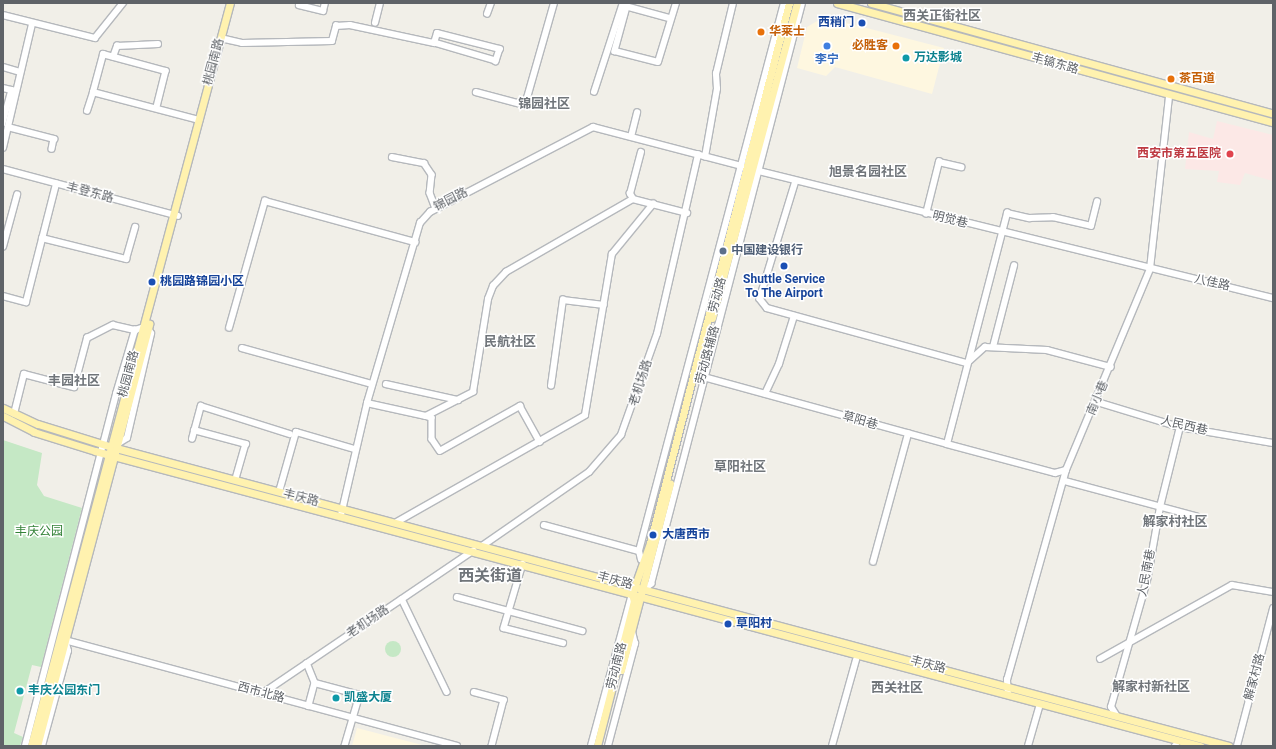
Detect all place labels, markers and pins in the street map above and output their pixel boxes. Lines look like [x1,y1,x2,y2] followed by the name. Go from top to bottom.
[818,16,854,30] place label: 西稍门
[857,18,867,28] marker: 西稍门
[769,25,805,39] place label: 华莱士
[756,27,766,37] marker: 华莱士
[852,39,888,53] place label: 必胜客
[822,41,832,51] marker: 李宁
[891,41,901,51] marker: 必胜客
[914,51,962,65] place label: 万达影城
[815,53,839,67] place label: 李宁
[901,53,911,63] marker: 万达影城
[1179,72,1215,86] place label: 茶百道
[1166,74,1176,84] marker: 茶百道
[1137,147,1221,161] place label: 西安市第五医院
[1224,148,1236,160] marker: 西安市第五医院
[731,244,803,258] place label: 中国建设银行
[718,246,728,256] marker: 中国建设银行
[779,261,789,271] marker: Shuttle Service To The Airport
[743,273,825,301] place label: Shuttle Service To The Airport
[160,275,244,289] place label: 桃园路锦园小区
[147,277,157,287] marker: 桃园路锦园小区
[662,528,710,542] place label: 大唐西市
[647,529,659,541] marker: 大唐西市
[736,617,772,631] place label: 草阳村
[723,619,733,629] marker: 草阳村
[28,684,100,698] place label: 丰庆公园东门
[15,686,25,696] marker: 丰庆公园东门
[344,691,392,705] place label: 凯盛大厦
[331,693,341,703] marker: 凯盛大厦

